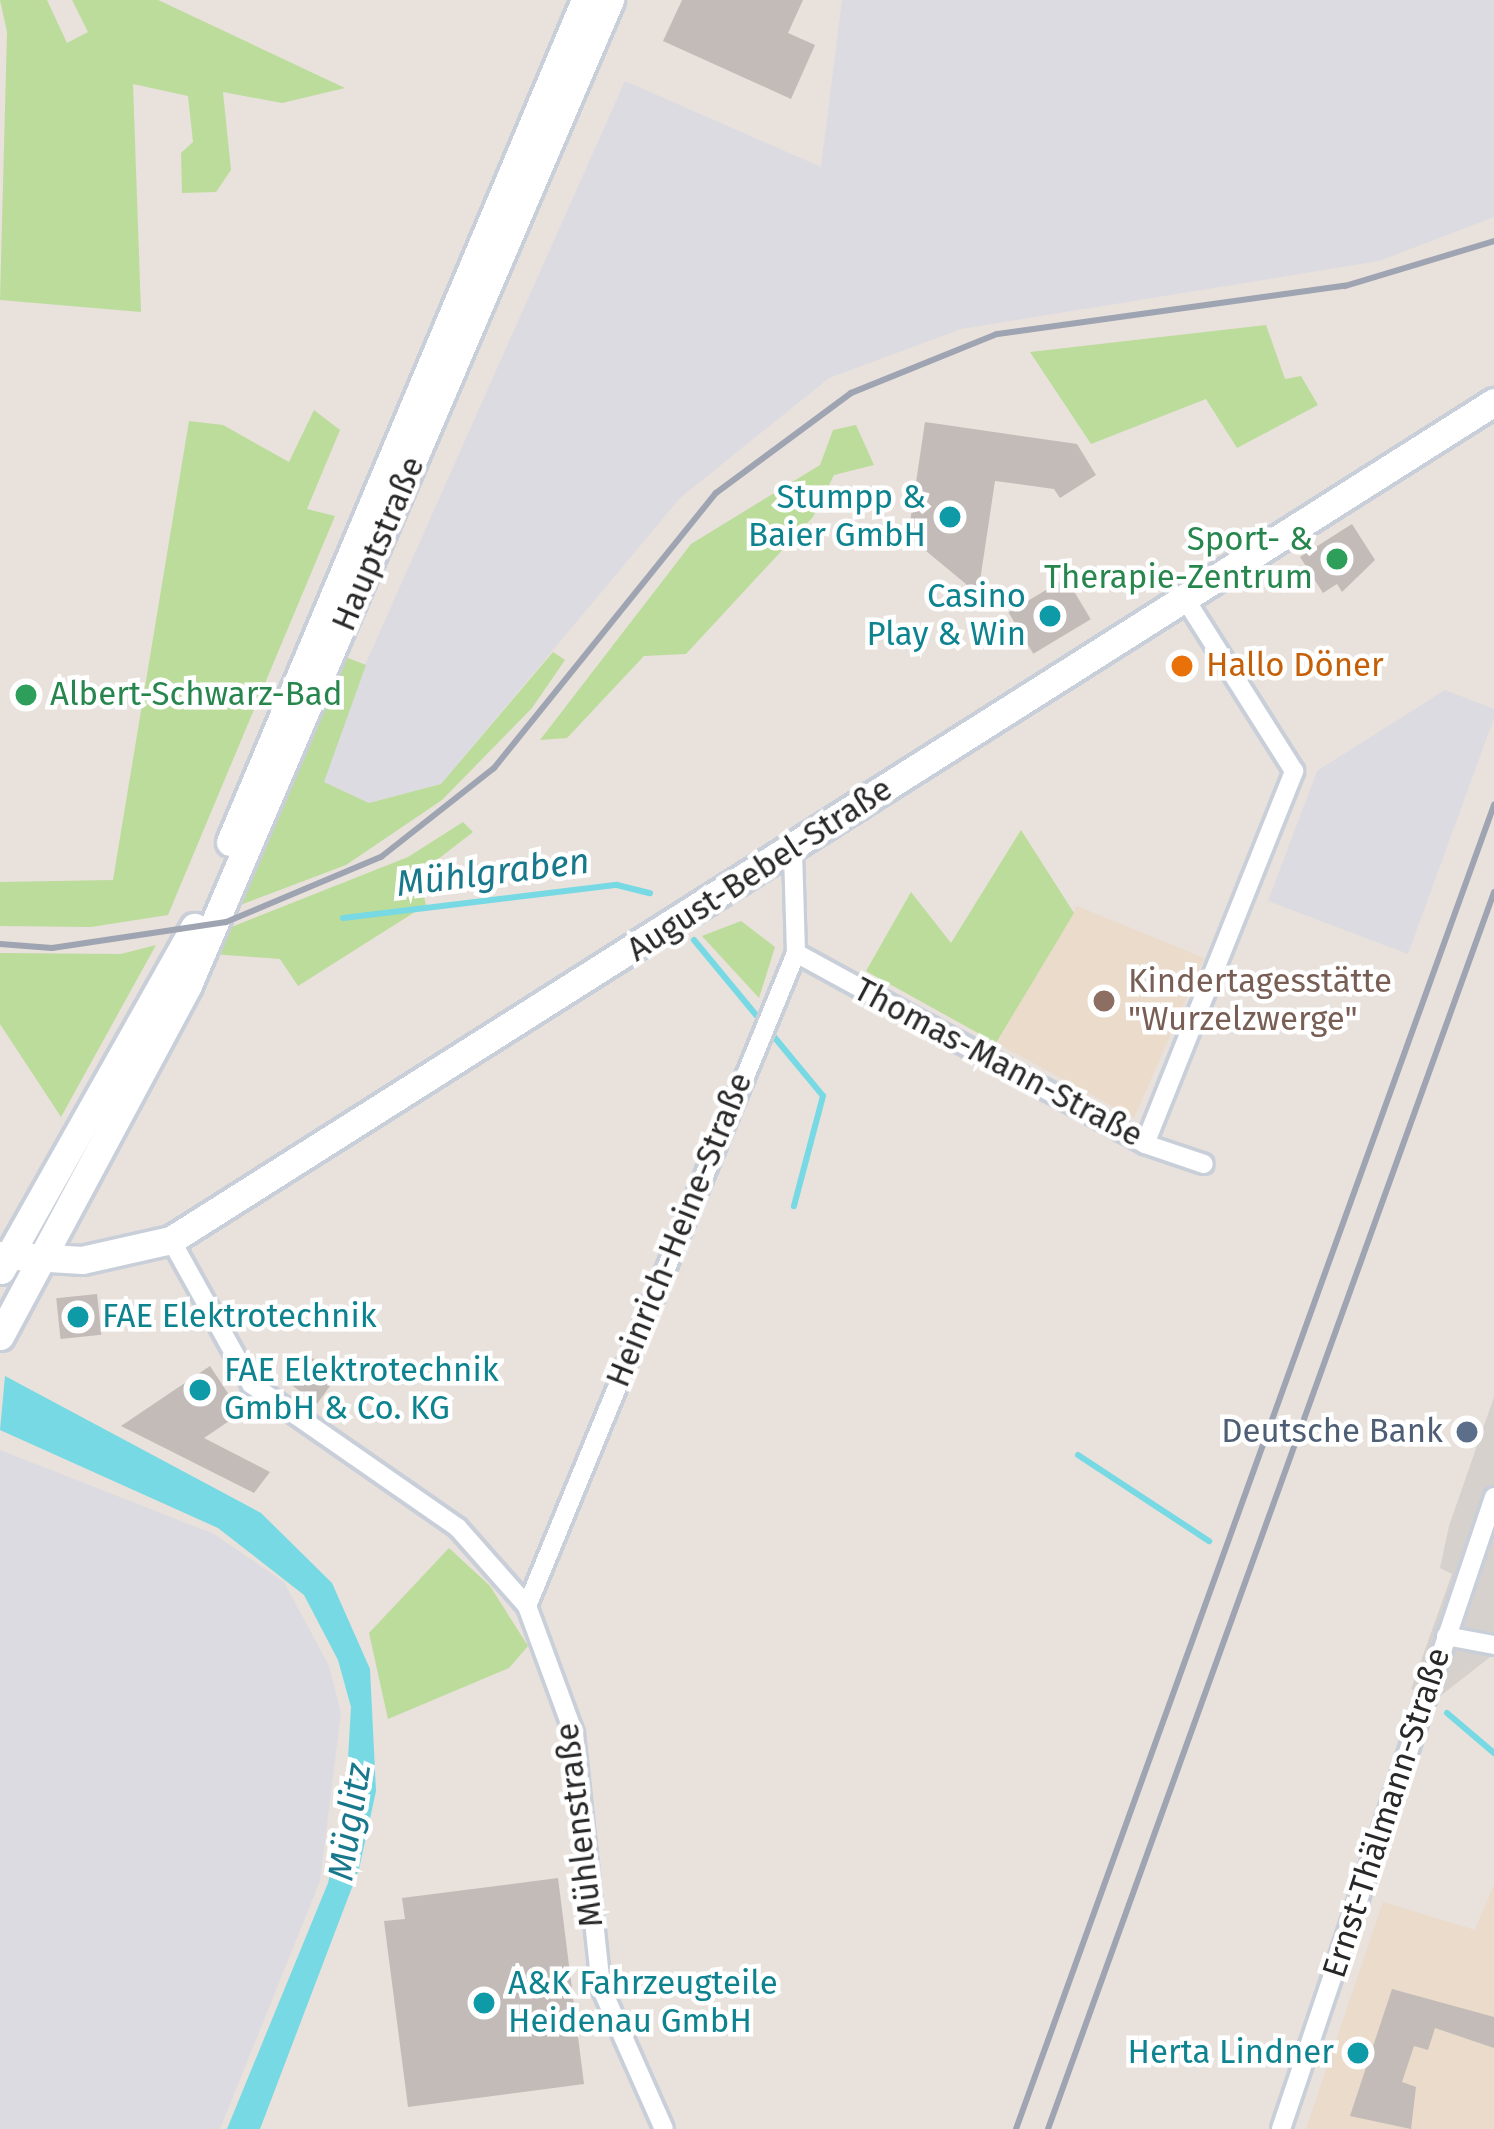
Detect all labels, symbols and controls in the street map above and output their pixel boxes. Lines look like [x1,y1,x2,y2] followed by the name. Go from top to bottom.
[325,451,433,637] street label: Hauptstraße
[748,478,926,556] place label: Stumpp & Baier GmbH
[937,504,963,530] marker: Stumpp & Baier GmbH
[1044,520,1313,598] place label: Sport- & Therapie-Zentrum
[1324,546,1350,572] marker: Sport- & Therapie-Zentrum
[867,577,1026,655] place label: Casino Play & Win
[1037,603,1063,629] marker: Casino Play & Win
[1206,646,1384,686] place label: Hallo Döner
[1169,653,1195,679] marker: Hallo Döner
[50,675,343,715] place label: Albert-Schwarz-Bad
[13,682,39,708] marker: Albert-Schwarz-Bad
[620,770,900,970] street label: August-Bebel-Straße
[394,840,592,906] water label: Mühlgraben
[1128,962,1392,1040] place label: Kindertagesstätte "Wurzelzwerge"
[847,970,1149,1156] street label: Thomas-Mann-Straße
[1091,988,1117,1014] marker: Kindertagesstätte "Wurzelzwerge"
[599,1067,761,1393] street label: Heinrich-Heine-Straße
[102,1297,377,1337] place label: FAE Elektrotechnik
[65,1304,91,1330] marker: FAE Elektrotechnik
[224,1351,499,1429] place label: FAE Elektrotechnik GmbH & Co. KG
[187,1377,213,1403] marker: FAE Elektrotechnik GmbH & Co. KG
[1221,1412,1443,1452] place label: Deutsche Bank
[1454,1419,1480,1445] marker: Deutsche Bank
[1315,1643,1459,1983] street label: Ernst-Thälmann-Straße
[548,1721,612,1929] street label: Mühlenstraße
[319,1760,381,1884] water label: Müglitz
[508,1964,778,2042] place label: A&K Fahrzeugteile Heidenau GmbH
[471,1990,497,2016] marker: A&K Fahrzeugteile Heidenau GmbH
[1128,2033,1334,2073] place label: Herta Lindner
[1345,2040,1371,2066] marker: Herta Lindner

